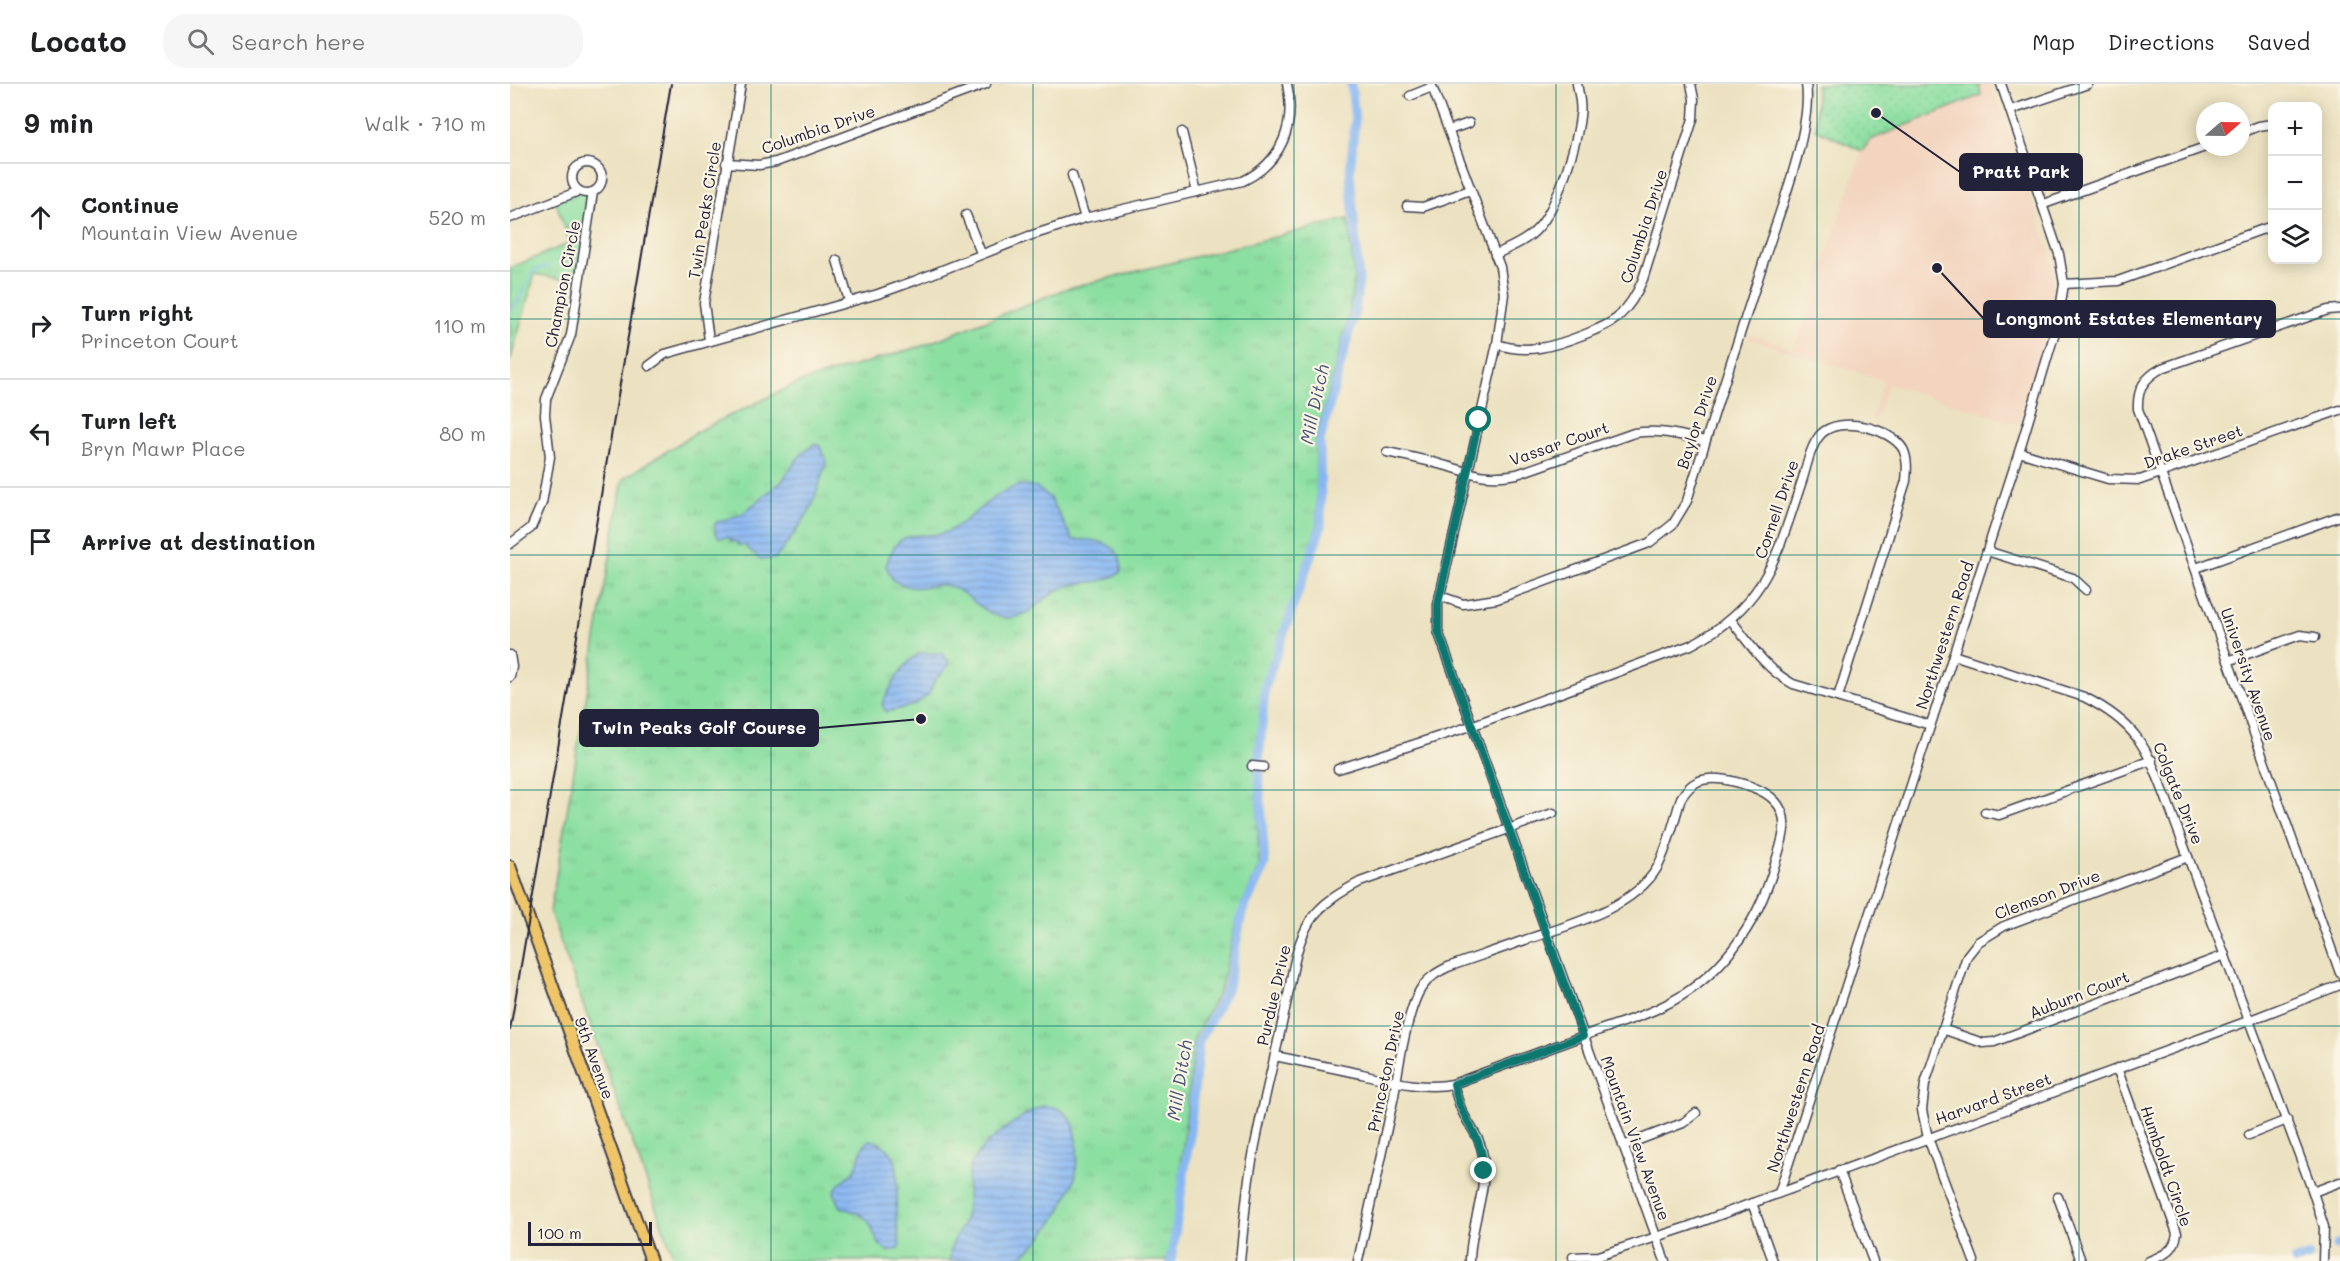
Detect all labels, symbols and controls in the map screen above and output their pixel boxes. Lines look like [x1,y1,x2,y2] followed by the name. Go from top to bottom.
[163,14,583,68] search box
[30,23,127,59] text: Locato
[184,25,217,58] icon: search
[232,27,365,56] text: Search here
[2032,28,2075,55] text: Map
[2108,28,2215,55] text: Directions
[2248,28,2310,55] text: Saved
[758,100,878,158] street label: Columbia Drive
[2196,102,2250,156] north arrow
[2268,102,2322,264] map controls
[2268,102,2322,156] button: +
[24,106,93,140] text: 9 min
[364,110,486,136] text: Walk · 710 m
[683,140,725,280] street label: Twin Peaks Circle
[1960,154,2082,190] callout: Pratt Park
[2268,156,2322,210] button: −
[1972,159,2070,183] text: Pratt Park
[1615,166,1671,286] street label: Columbia Drive
[81,190,179,219] text: Continue
[24,201,57,234] icon: ahead
[429,204,486,230] text: 520 m
[2268,210,2322,264] button: layers
[81,219,298,245] text: Mountain View Avenue
[539,219,585,349] street label: Champion Circle
[81,298,193,327] text: Turn right
[1984,301,2275,337] callout: Longmont Estates Elementary
[1996,306,2263,330] text: Longmont Estates Elementary
[24,309,57,342] icon: right
[433,312,486,338] text: 110 m
[81,327,239,353] text: Princeton Court
[1294,362,1334,446] water label: Mill Ditch
[1671,373,1721,471] street label: Baylor Drive
[81,406,177,435] text: Turn left
[1465,406,1491,432] route start
[1507,416,1611,470] street label: Vassar Court
[24,417,57,450] icon: left
[2141,419,2245,473] street label: Drake Street
[439,420,486,446] text: 80 m
[81,435,246,461] text: Bryn Mawr Place
[1749,457,1803,561] street label: Cornell Drive
[24,525,57,558] icon: arrive
[81,527,316,556] text: Arrive at destination
[1910,558,1978,712] street label: Northwestern Road
[2216,605,2282,743] street label: University Avenue
[580,710,818,746] callout: Twin Peaks Golf Course
[592,715,806,739] text: Twin Peaks Golf Course
[2149,739,2209,847] street label: Colgate Drive
[1991,864,2103,924] street label: Clemson Drive
[1251,943,1295,1047] street label: Purdue Drive
[2026,965,2132,1023] street label: Auburn Court
[1362,1008,1408,1134] street label: Princeton Drive
[570,1014,620,1102] street label: 9th Avenue
[1761,1021,1829,1175] street label: Northwestern Road
[1161,1038,1197,1122] water label: Mill Ditch
[1596,1053,1676,1223] street label: Mountain View Avenue
[1932,1067,2054,1129] street label: Harvard Street
[2136,1103,2198,1229] street label: Humboldt Circle
[1470,1157,1496,1183] route end
[528,1219,652,1246] scale bar
[537,1222,582,1243] text: 100 m

